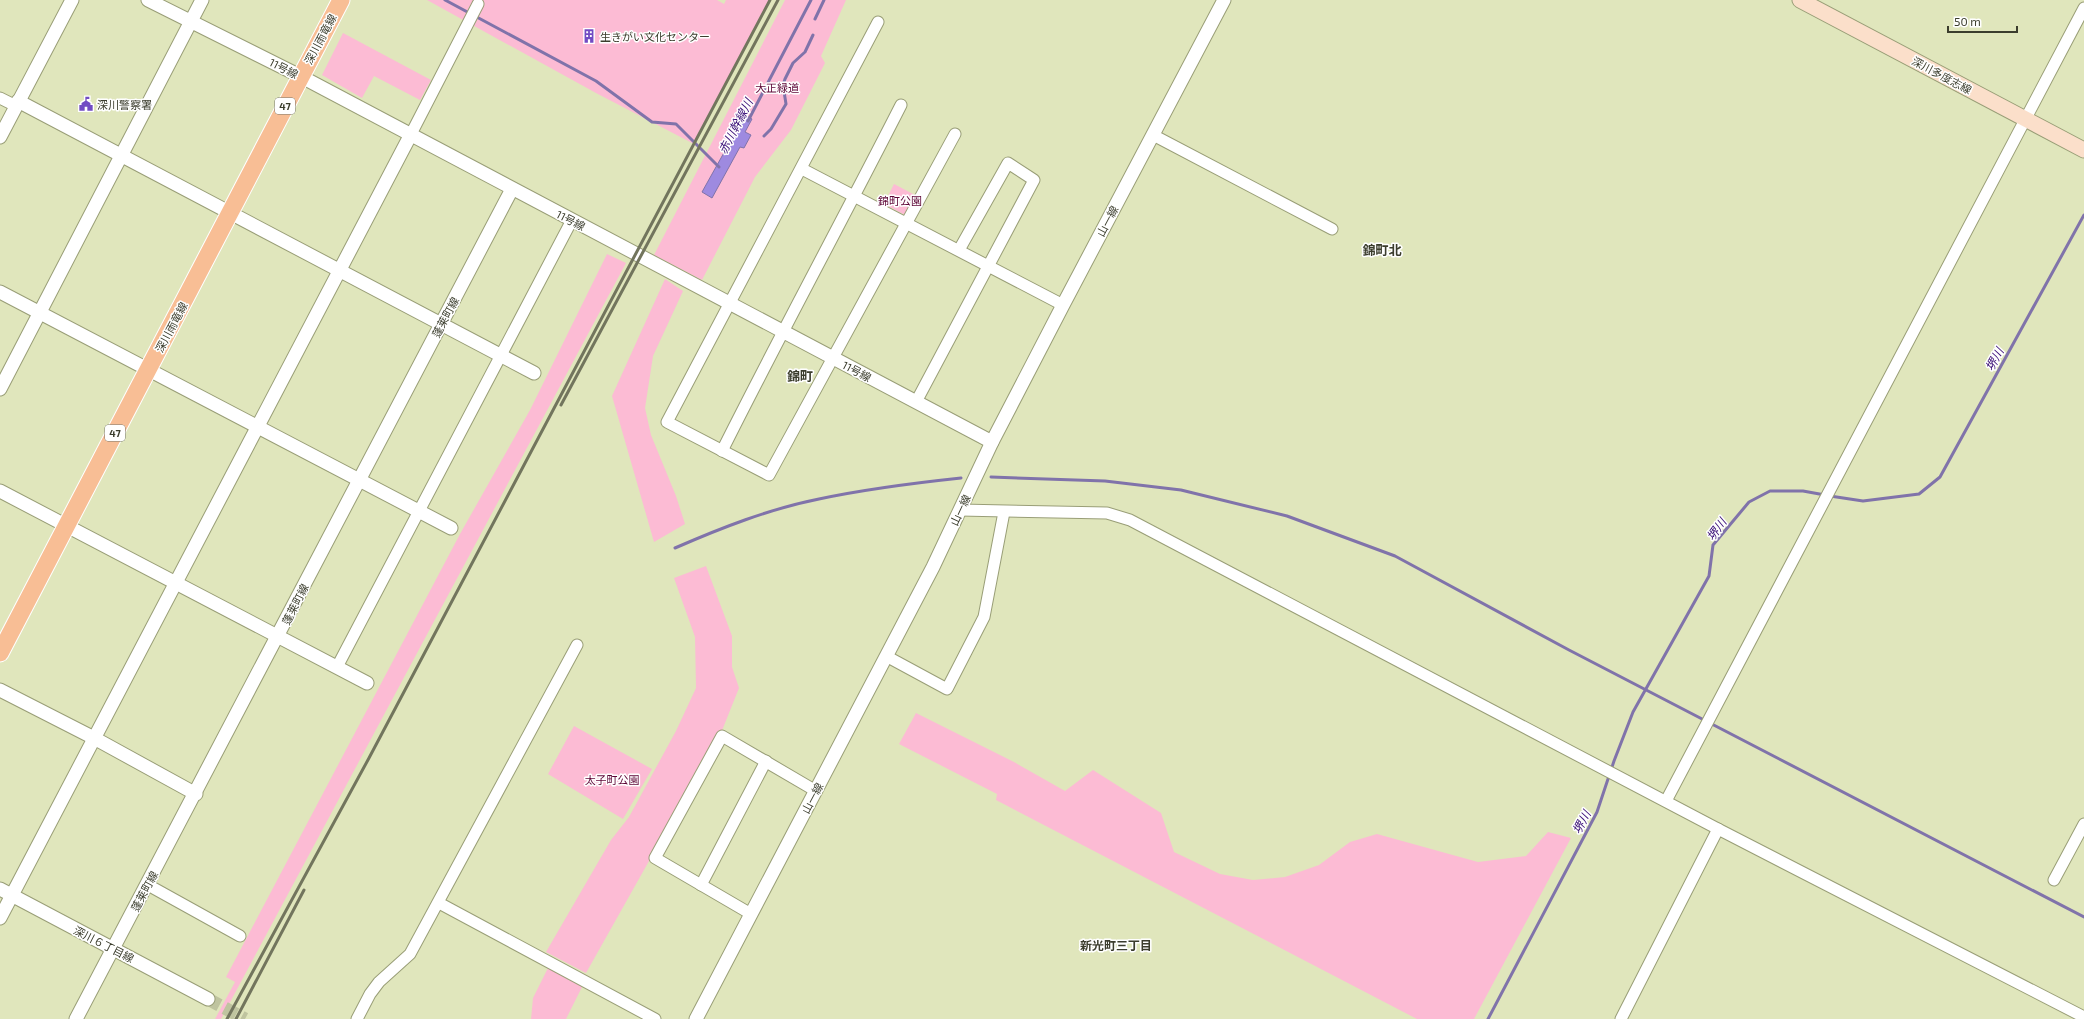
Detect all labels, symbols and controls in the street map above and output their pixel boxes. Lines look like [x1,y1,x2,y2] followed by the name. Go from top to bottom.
[1948,8,2017,34] scale bar
[301,12,339,66] street label: 深川雨竜線
[1954,14,1981,28] text: 50 m
[581,28,597,44] building icon: 生きがい文化センター
[600,30,710,43] place label: 生きがい文化センター
[1910,54,1974,96] street label: 深川多度志線
[267,55,301,81] street label: 11号線
[755,81,799,94] park label: 大正緑道
[715,94,756,156] water label: 赤川幹線川
[78,96,94,112] public building icon: 深川警察署
[97,98,152,111] place label: 深川警察署
[275,98,295,114] road number: 47
[878,194,922,207] park label: 錦町公園
[1094,203,1120,239] street label: 山一線
[554,207,588,233] street label: 11号線
[1362,242,1402,258] district label: 錦町北
[429,295,461,339] street label: 蓬莱町線
[152,300,190,354] street label: 深川雨竜線
[1982,343,2007,373] water label: 堺川
[840,358,874,384] street label: 11号線
[787,368,813,384] district label: 錦町
[105,425,125,441] road number: 47
[947,492,973,528] street label: 山一線
[1703,514,1730,543] water label: 堺川
[279,581,311,627] street label: 蓬莱町線
[585,773,640,786] park label: 太子町公園
[799,780,825,816] street label: 山一線
[1569,806,1594,836] water label: 堺川
[128,869,160,913] street label: 蓬莱町線
[72,923,136,965] street label: 深川６丁目線
[1080,938,1152,952] district label: 新光町三丁目

